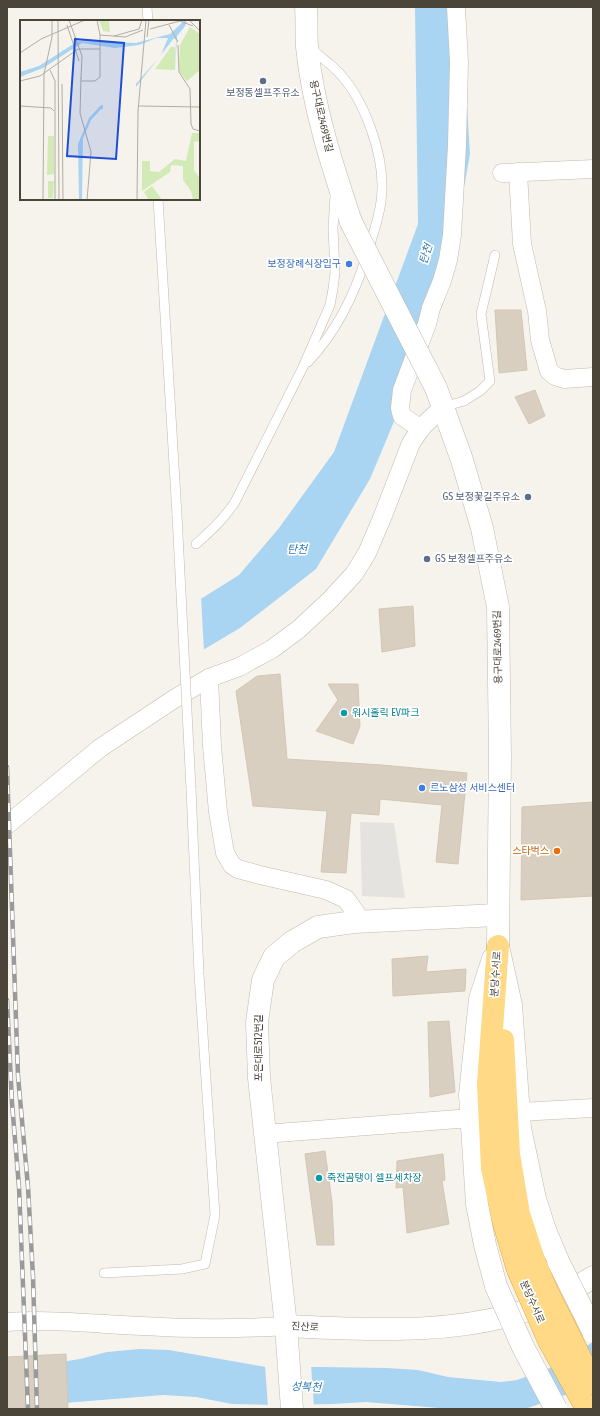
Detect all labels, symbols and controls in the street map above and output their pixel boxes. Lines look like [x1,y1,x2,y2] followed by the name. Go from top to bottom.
[20,20,200,200] inset map
[258,76,268,86] marker: 보정동셀프주유소
[307,79,335,153] street label: 용구대로2469번길
[226,87,300,99] place label: 보정동셀프주유소
[417,241,436,266] water label: 탄천
[267,258,341,270] place label: 보정장례식장입구
[344,259,354,269] marker: 보정장례식장입구
[443,491,520,503] place label: GS 보정꽃길주유소
[523,492,533,502] marker: GS 보정꽃길주유소
[287,543,309,556] water label: 탄천
[435,553,512,565] place label: GS 보정셀프주유소
[422,554,432,564] marker: GS 보정셀프주유소
[491,610,505,684] street label: 용구대로2469번길
[352,707,419,719] place label: 워시홀릭 EV파크
[339,708,349,718] marker: 워시홀릭 EV파크
[430,782,515,794] place label: 르노삼성 서비스센터
[417,783,427,793] marker: 르노삼성 서비스센터
[512,845,549,857] place label: 스타벅스
[552,846,562,856] marker: 스타벅스
[488,951,504,997] street label: 분당수서로
[253,1014,265,1082] street label: 포은대로512번길
[327,1172,421,1184] place label: 죽전곰탱이 셀프세차장
[314,1173,324,1183] marker: 죽전곰탱이 셀프세차장
[517,1279,547,1325] street label: 분당수서로
[291,1320,319,1334] street label: 진산로
[291,1380,323,1394] water label: 성복천

